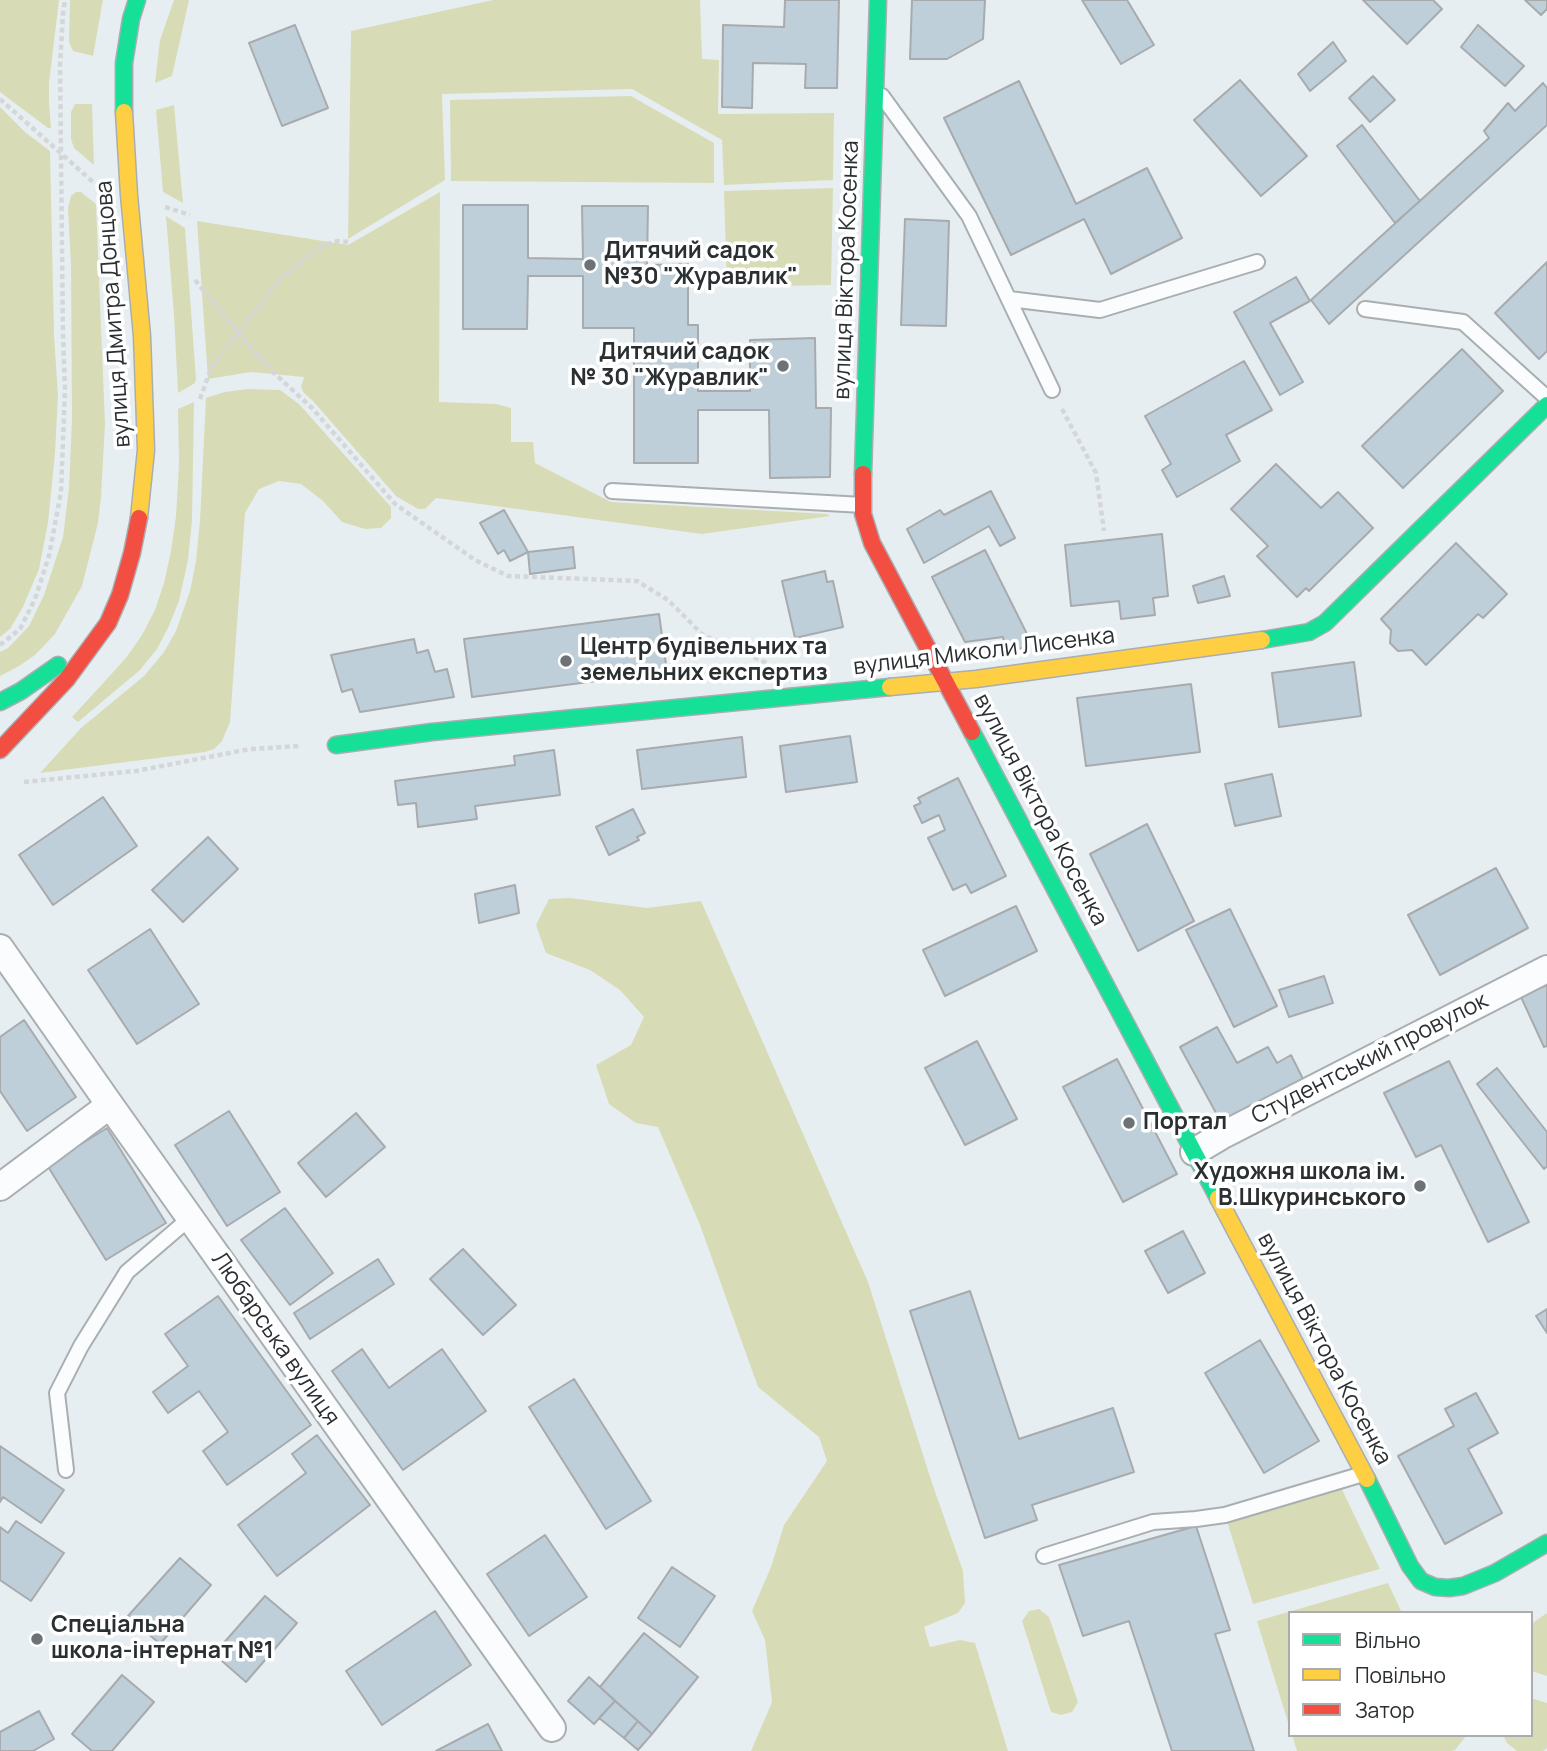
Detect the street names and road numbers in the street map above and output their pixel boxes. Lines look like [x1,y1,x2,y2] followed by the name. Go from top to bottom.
[829,140,865,400] street label: вулиця Віктора Косенка
[91,180,137,448] street label: вулиця Дмитра Донцова
[852,622,1116,682] street label: вулиця Миколи Лисенка
[967,689,1113,931] street label: вулиця Віктора Косенка
[1247,987,1493,1131] street label: Студентський провулок
[1251,1228,1397,1470] street label: вулиця Віктора Косенка
[205,1247,345,1431] street label: Любарська вулиця

